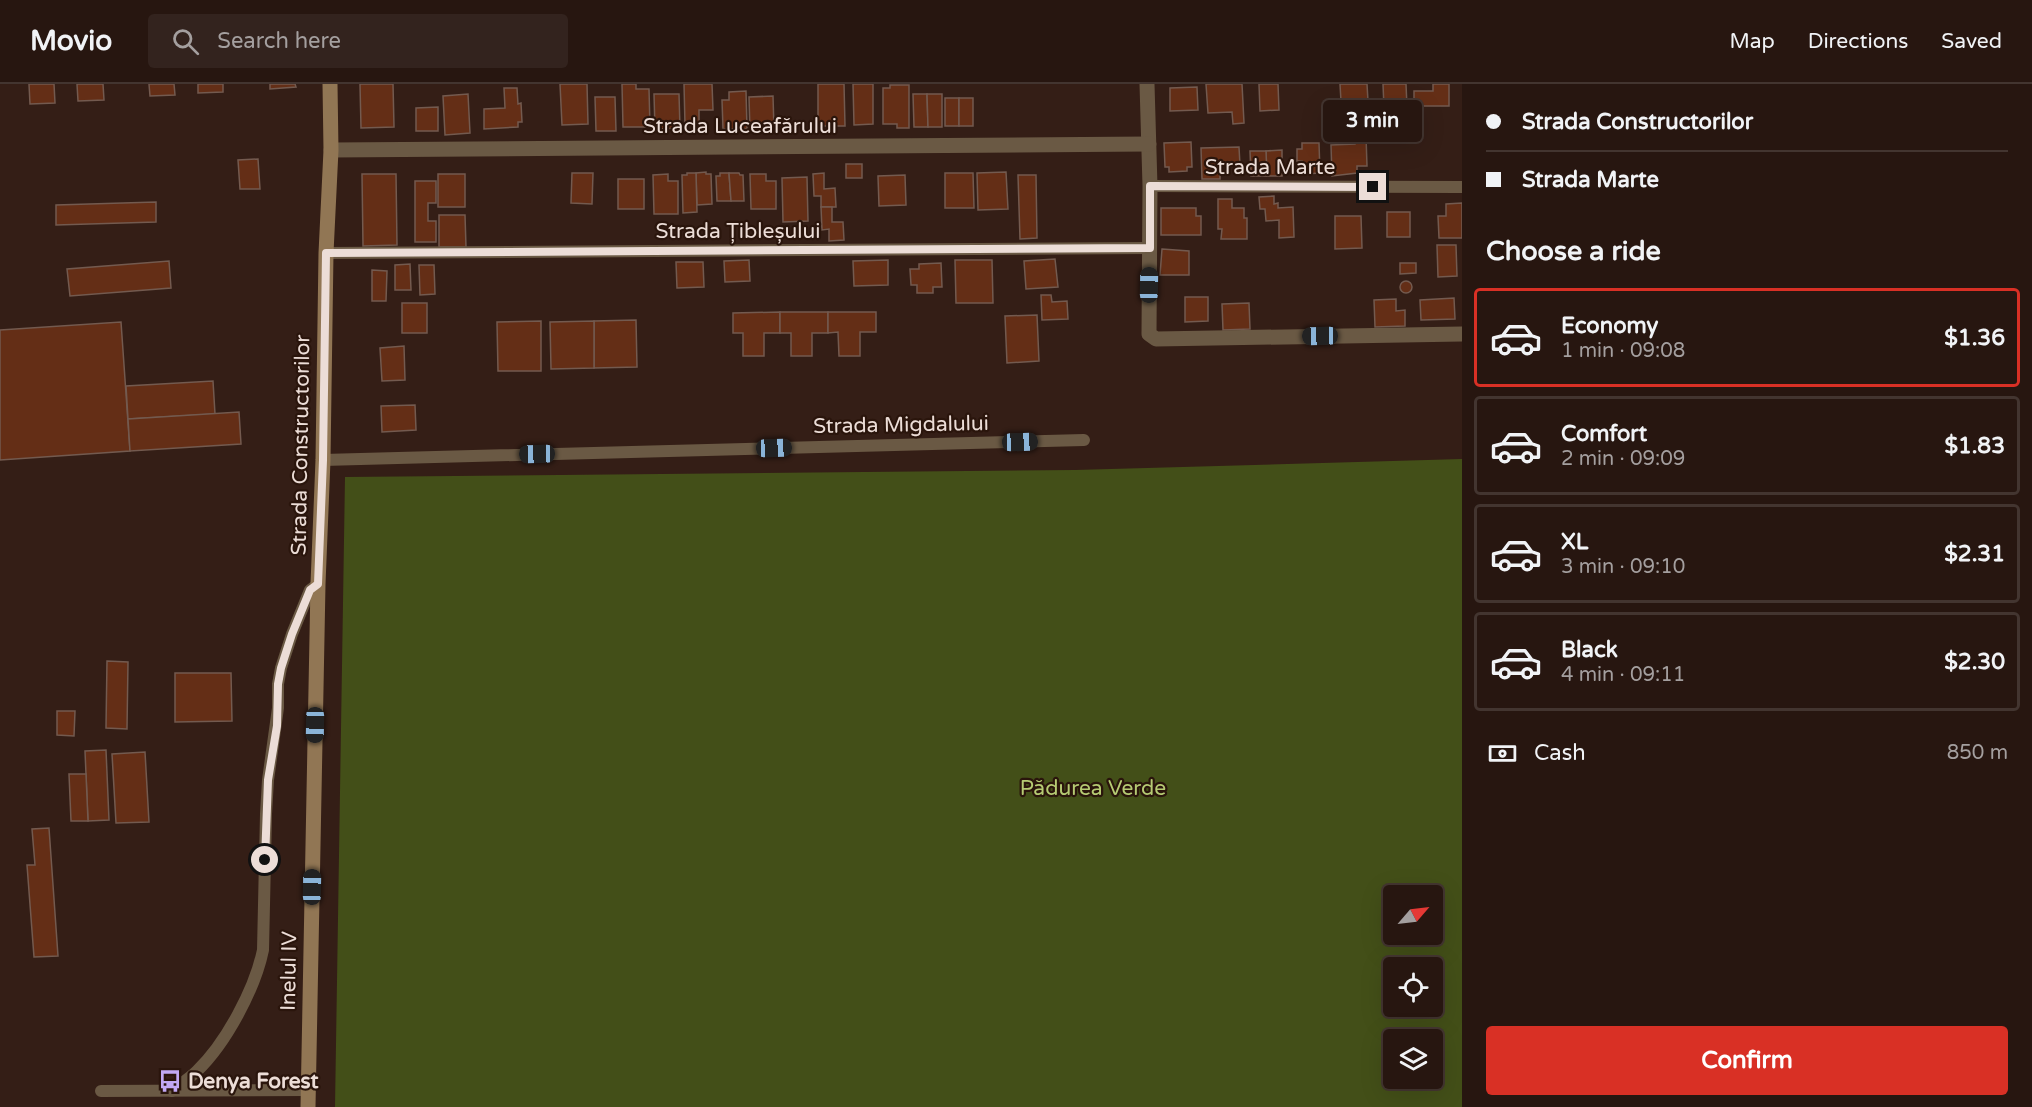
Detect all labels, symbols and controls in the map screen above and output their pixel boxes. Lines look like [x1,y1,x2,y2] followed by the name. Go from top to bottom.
[148,14,568,68] search box
[30,24,112,58] text: Movio
[169,25,202,58] icon: search
[217,28,341,54] text: Search here
[1729,29,1775,54] text: Map
[1808,29,1908,54] text: Directions
[1941,29,2002,54] text: Saved
[1324,100,1422,142] callout: 3 min
[1346,109,1399,133] text: 3 min
[1522,109,1753,135] text: Strada Constructorilor
[643,114,837,139] street label: Strada Luceafărului
[1205,155,1335,180] street label: Strada Marte
[1522,167,1659,193] text: Strada Marte
[1359,173,1386,200] route end
[655,219,821,244] street label: Strada Țibleșului
[1486,235,1661,268] text: Choose a ride
[1140,267,1158,303] car
[1489,311,1543,365] icon: car
[1561,313,1658,339] text: Economy
[1944,325,2005,351] text: $1.36
[1302,327,1338,345] car
[287,334,315,556] street label: Strada Constructorilor
[1561,339,1685,363] text: 1 min · 09:08
[813,411,989,439] street label: Strada Migdalului
[1489,419,1543,473] icon: car
[1561,421,1647,447] text: Comfort
[1002,432,1038,452] car
[1944,433,2005,459] text: $1.83
[756,438,792,458] car
[519,445,555,463] car
[1561,447,1685,471] text: 2 min · 09:09
[1489,527,1543,581] icon: car
[1561,529,1588,555] text: XL
[1944,541,2005,567] text: $2.31
[1561,555,1685,579] text: 3 min · 09:10
[1489,635,1543,689] icon: car
[1561,637,1618,663] text: Black
[1944,649,2005,675] text: $2.30
[1561,663,1685,687] text: 4 min · 09:11
[306,707,324,743] car
[1486,737,1519,770] icon: cash
[1534,740,1586,766] text: Cash
[1947,741,2008,765] text: 850 m
[1020,776,1166,801] park label: Pădurea Verde
[251,846,278,873] route start
[303,869,321,905] car
[1383,885,1443,945] north arrow
[1383,885,1443,1089] map controls
[276,931,302,1011] street label: Inelul IV
[1383,957,1443,1017] button: locate
[1486,1026,2008,1095] button: Confirm
[1383,1029,1443,1089] button: layers
[157,1068,183,1094] bus stop icon: Denya Forest
[188,1069,319,1094] place label: Denya Forest

